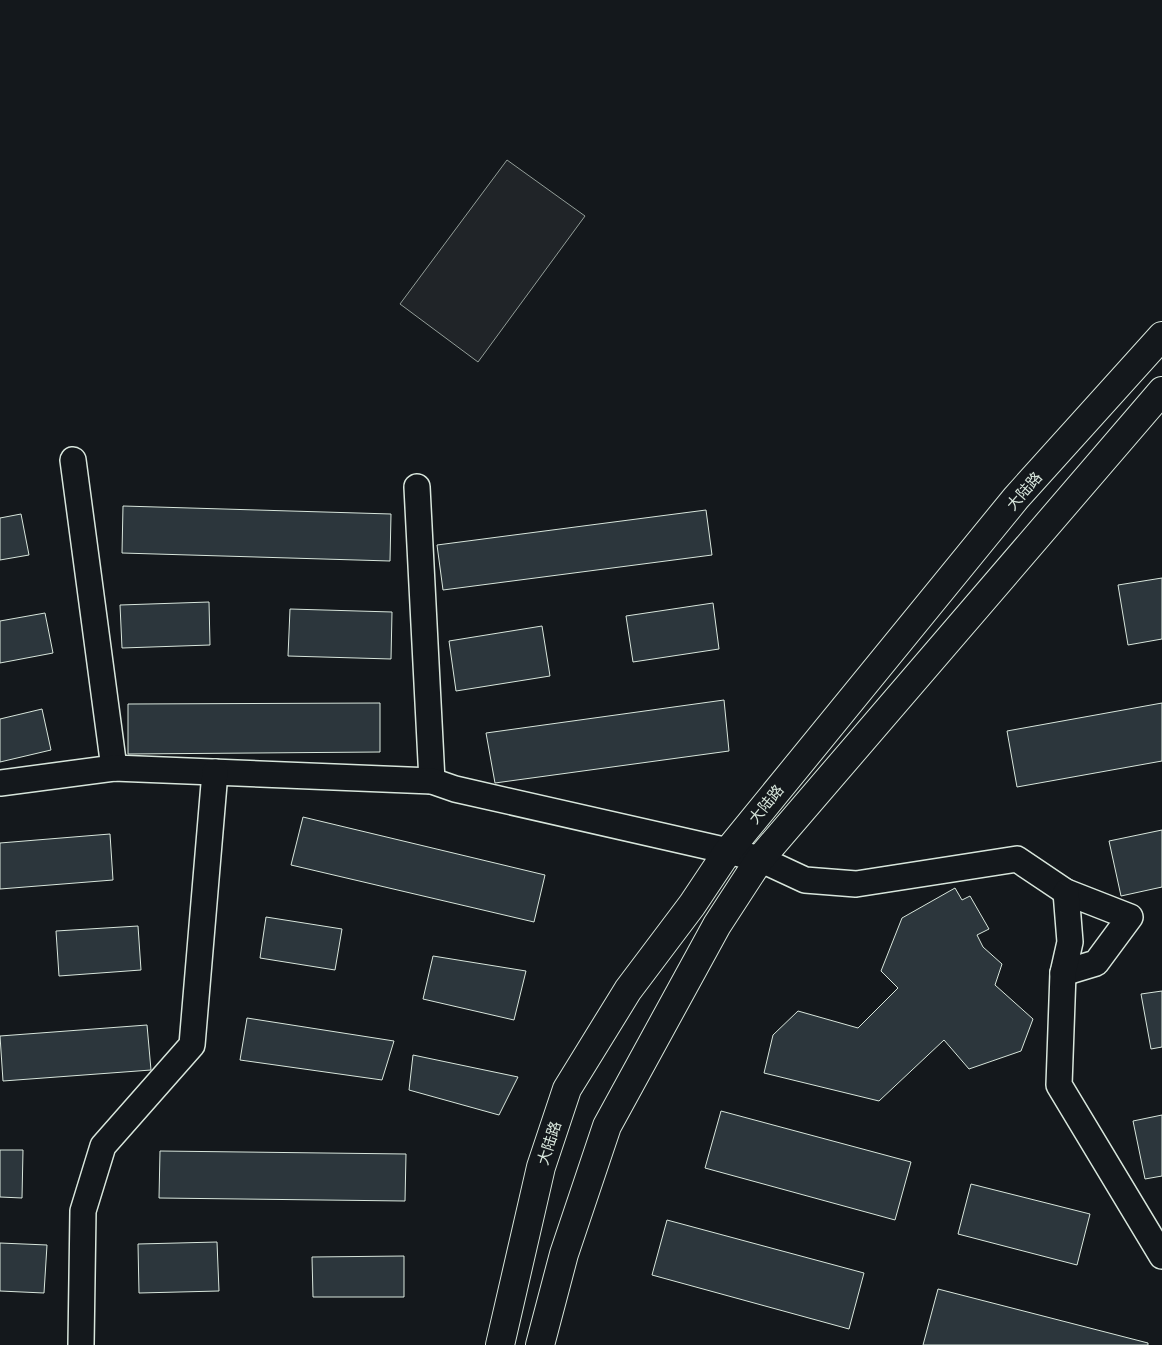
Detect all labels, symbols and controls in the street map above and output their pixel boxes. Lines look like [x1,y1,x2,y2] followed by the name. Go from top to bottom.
[1001,467,1047,515] street label: 大陆路
[744,780,788,828] street label: 大陆路
[532,1118,566,1168] street label: 大陆路

